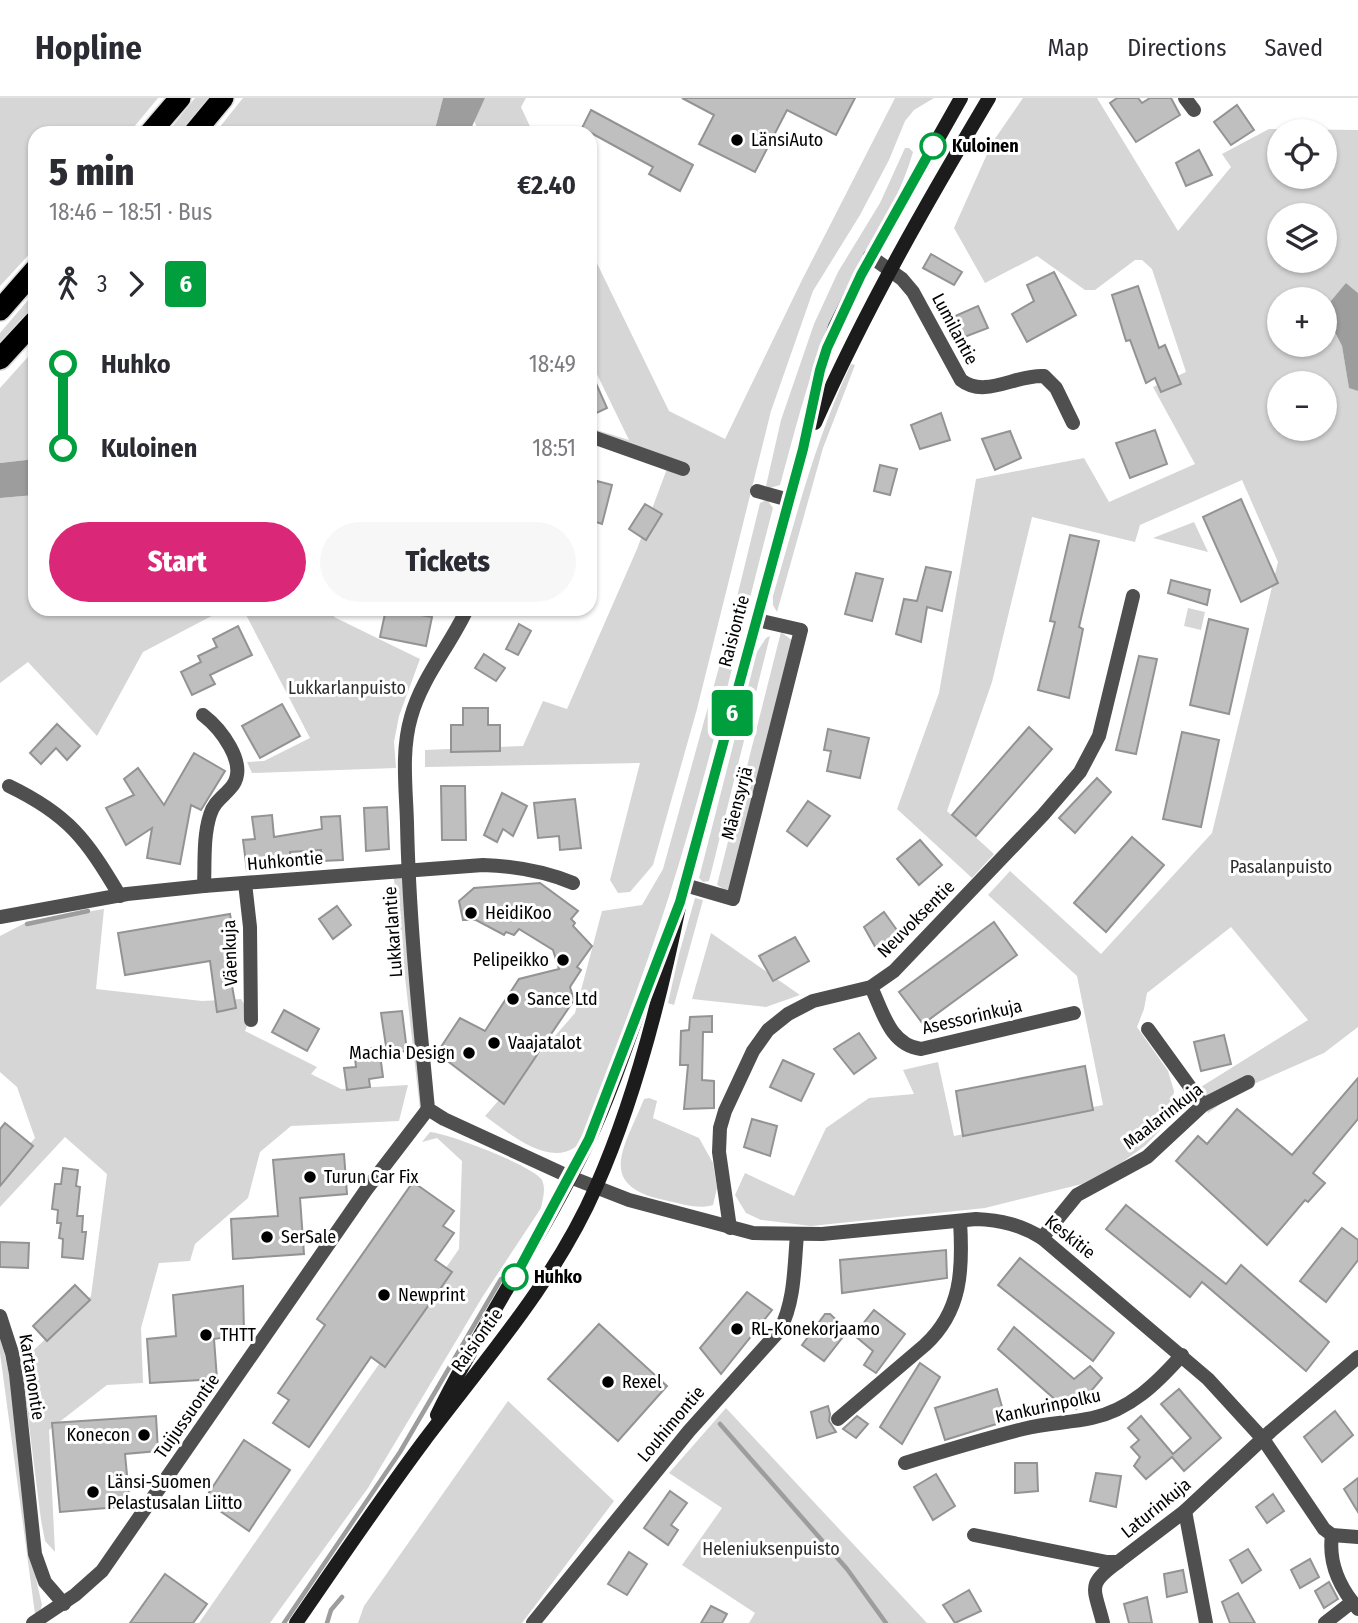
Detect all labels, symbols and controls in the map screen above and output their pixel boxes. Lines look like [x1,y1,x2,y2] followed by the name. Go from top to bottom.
[35,28,142,68] text: Hopline
[1048,34,1089,62] text: Map
[1127,34,1226,62] text: Directions
[1264,34,1323,62] text: Saved
[1267,119,1337,441] map controls
[1267,119,1337,189] button: locate
[751,129,823,151] place label: LänsiAuto
[729,132,745,148] marker: LänsiAuto
[920,133,946,159] marker: Kuloinen
[952,135,1019,157] place label: Kuloinen
[49,149,134,195] text: 5 min
[517,170,576,201] text: €2.40
[49,198,212,226] text: 18:46 – 18:51 · Bus
[1267,203,1337,273] button: layers
[49,265,87,303] icon: walk
[117,265,155,303] icon: forward
[97,270,107,298] text: 3
[179,270,192,298] text: 6
[1267,287,1337,357] button: +
[927,289,983,369] street label: Lumilantie
[101,349,171,380] text: Huhko
[529,350,576,378] text: 18:49
[1267,371,1337,441] button: −
[101,433,197,464] text: Kuloinen
[532,434,576,462] text: 18:51
[49,522,306,602] button: Start
[320,522,576,602] button: Tickets
[714,593,754,669] street label: Raisiontie
[288,677,406,699] park label: Lukkarlanpuisto
[709,690,755,736] line badge: 6
[726,699,738,727] text: 6
[717,764,757,842] street label: Mäensyrjä
[246,847,324,875] street label: Huhkontie
[1230,856,1332,878] park label: Pasalanpuisto
[873,876,959,962] street label: Neuvoksentie
[379,886,407,978] street label: Lukkarlantie
[485,902,552,924] place label: HeidiKoo
[463,905,479,921] marker: HeidiKoo
[218,919,242,987] street label: Väenkuja
[473,949,549,971] place label: Pelipeikko
[555,952,571,968] marker: Pelipeikko
[527,988,598,1010] place label: Sance Ltd
[505,991,521,1007] marker: Sance Ltd
[920,995,1024,1039] street label: Asessorinkuja
[508,1032,582,1054] place label: Vaajatalot
[486,1035,502,1051] marker: Vaajatalot
[349,1042,455,1064] place label: Machia Design
[461,1045,477,1061] marker: Machia Design
[1119,1078,1207,1154] street label: Maalarinkuja
[324,1166,419,1188] place label: Turun Car Fix
[302,1169,318,1185] marker: Turun Car Fix
[1040,1210,1100,1264] street label: Keskitie
[281,1226,336,1248] place label: SerSale
[259,1229,275,1245] marker: SerSale
[502,1264,528,1290] marker: Huhko
[534,1266,583,1288] place label: Huhko
[398,1284,465,1306] place label: Newprint
[376,1287,392,1303] marker: Newprint
[447,1304,508,1376] street label: Raisiontie
[751,1318,880,1340] place label: RL-Konekorjaamo
[729,1321,745,1337] marker: RL-Konekorjaamo
[220,1324,257,1346] place label: THTT
[198,1327,214,1343] marker: THTT
[14,1332,50,1422] street label: Kartanontie
[150,1369,224,1463] street label: Tuijussuontie
[622,1371,662,1393] place label: Rexel
[600,1374,616,1390] marker: Rexel
[633,1381,709,1467] street label: Louhimontie
[993,1384,1103,1428] street label: Kankurinpolku
[67,1424,130,1446] place label: Konecon
[136,1427,152,1443] marker: Konecon
[107,1471,243,1514] place label: Länsi-Suomen Pelastusalan Liitto
[1117,1473,1195,1543] street label: Laturinkuja
[85,1484,101,1500] marker: Länsi-Suomen Pelastusalan Liitto
[702,1538,840,1560] park label: Heleniuksenpuisto

